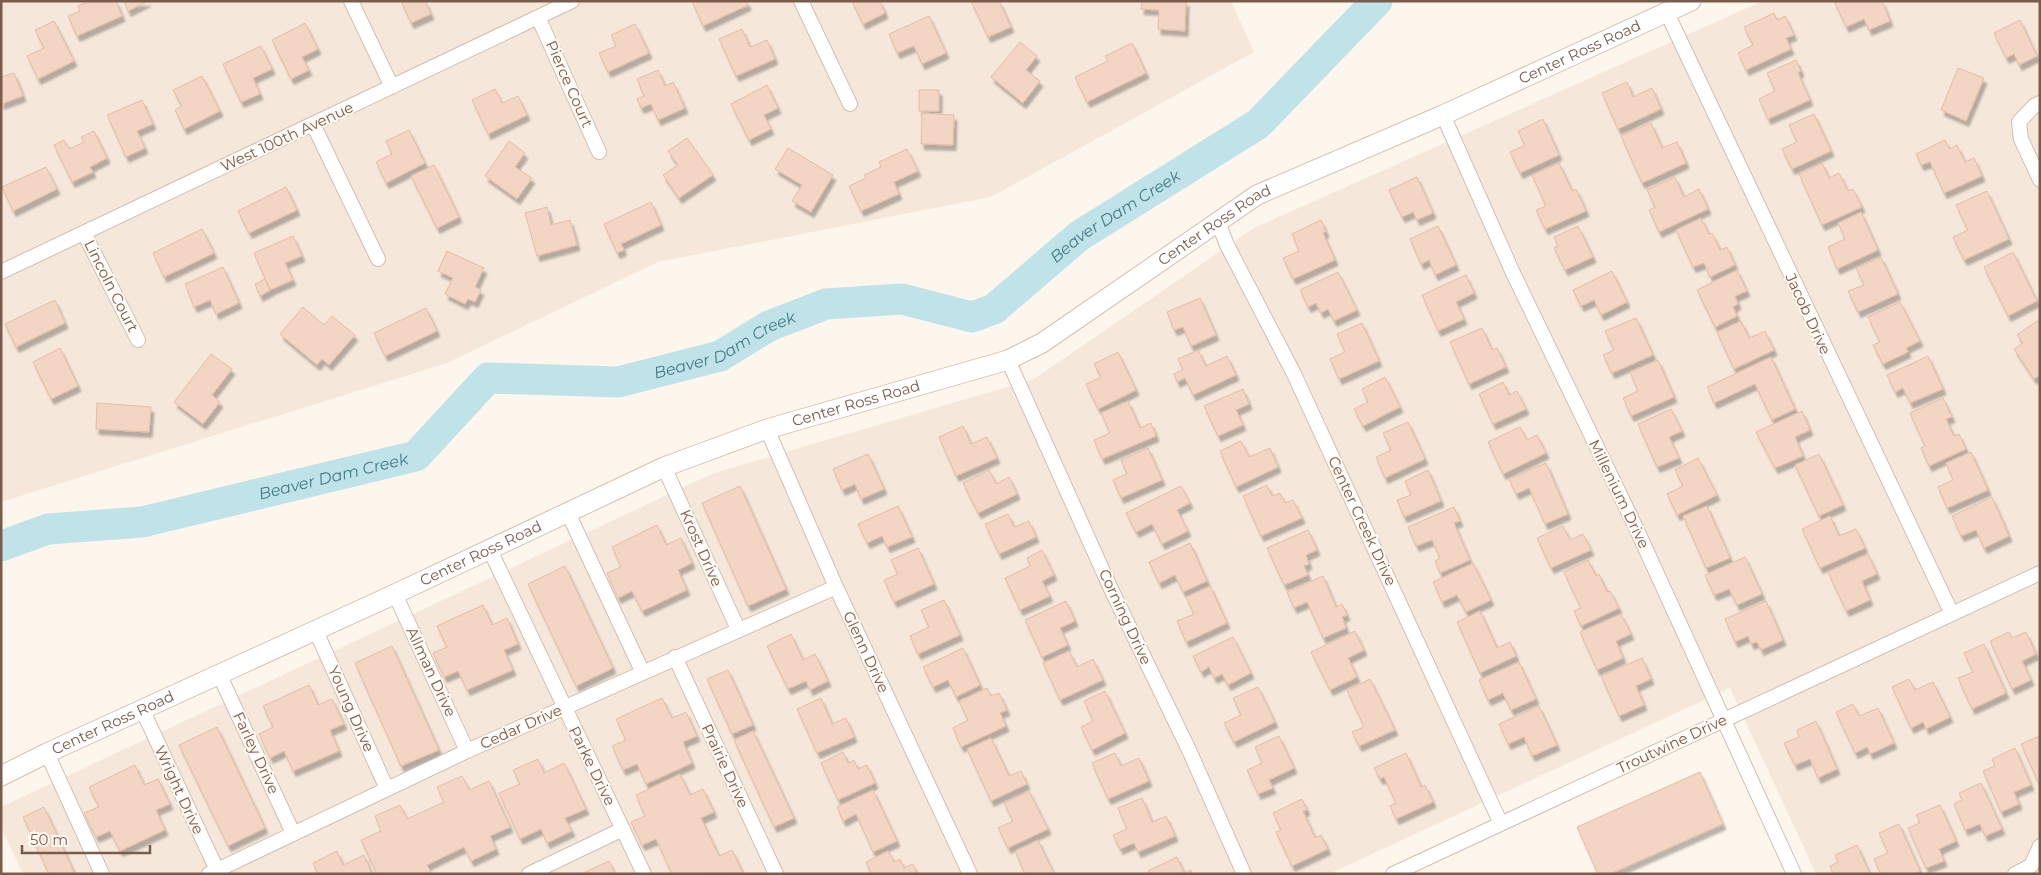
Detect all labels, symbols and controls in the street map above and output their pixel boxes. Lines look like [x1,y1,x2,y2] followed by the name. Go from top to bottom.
[1515,15,1644,88] street label: Center Ross Road
[542,37,597,130] street label: Pierce Court
[217,97,356,176] street label: West 100th Avenue
[1046,165,1185,267] water label: Beaver Dam Creek
[1154,180,1274,269] street label: Center Ross Road
[80,236,143,335] street label: Lincoln Court
[1781,269,1836,357] street label: Jacob Drive
[652,307,800,383] water label: Beaver Dam Creek
[790,376,922,430] street label: Center Ross Road
[1585,436,1654,551] street label: Millenium Drive
[257,449,412,504] water label: Beaver Dam Creek
[1324,453,1401,589] street label: Center Creek Drive
[676,506,727,589] street label: Krost Drive
[417,516,545,590] street label: Center Ross Road
[1095,566,1156,668] street label: Corning Drive
[839,608,894,696] street label: Glenn Drive
[402,624,461,720] street label: Allman Drive
[324,663,379,755] street label: Young Drive
[49,686,177,759] street label: Center Ross Road
[477,700,565,753] street label: Cedar Drive
[229,709,284,797] street label: Farley Drive
[1614,710,1730,777] street label: Troutwine Drive
[698,721,753,811] street label: Prairie Drive
[565,723,620,809] street label: Parke Drive
[151,742,208,837] street label: Wright Drive
[22,822,150,854] scale bar
[30,830,68,849] text: 50 m

